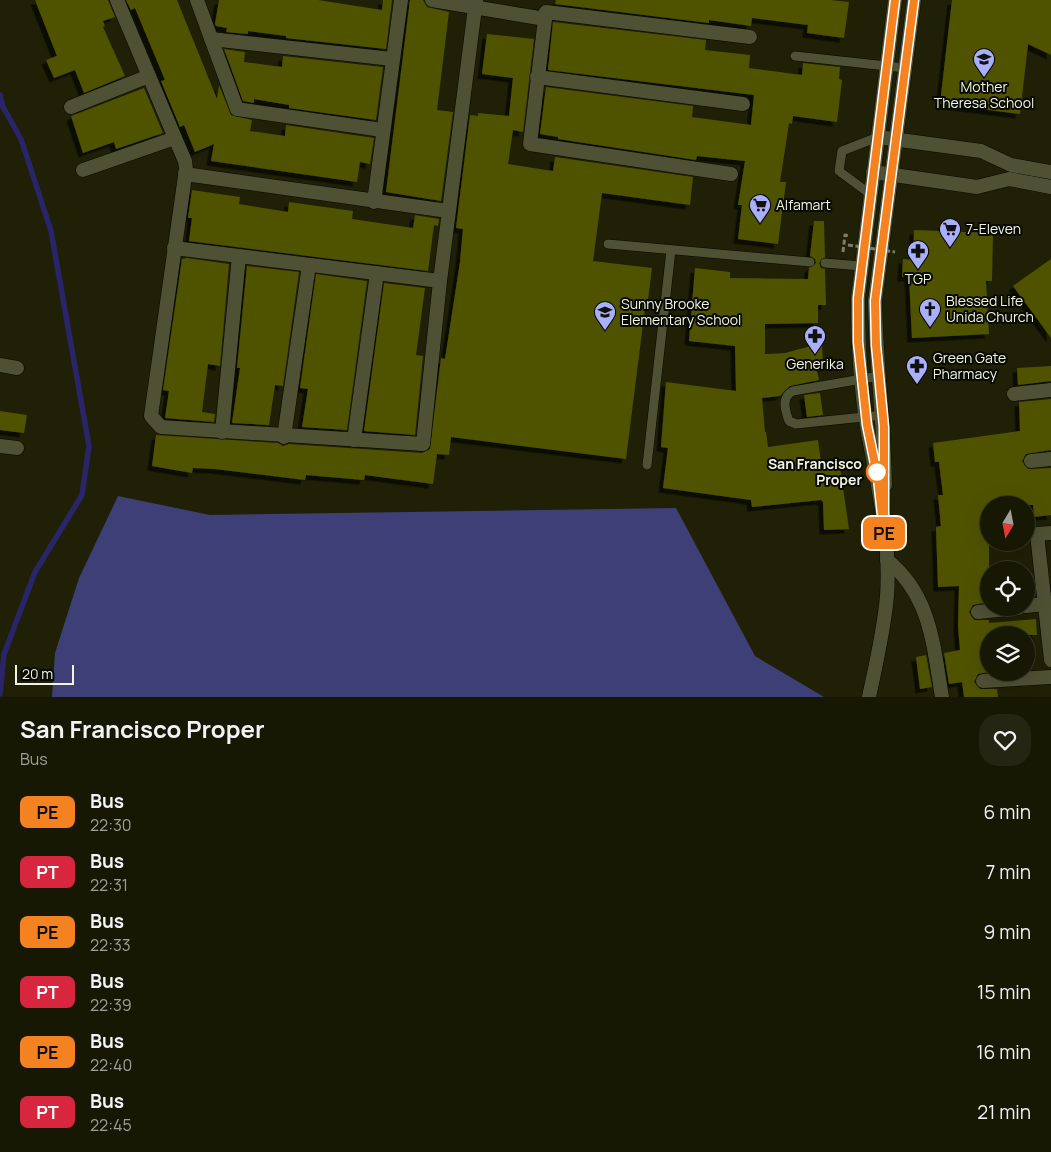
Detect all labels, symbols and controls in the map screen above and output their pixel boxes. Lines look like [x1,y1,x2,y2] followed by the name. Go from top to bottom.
[972,47,996,78] school or university icon: Mother Theresa School
[934,77,1034,112] place label: Mother Theresa School
[748,193,772,224] supermarket icon: Alfamart
[776,195,831,214] place label: Alfamart
[938,217,962,248] supermarket icon: 7-Eleven
[966,219,1021,238] place label: 7-Eleven
[906,239,930,270] pharmacy icon: TGP
[905,269,932,288] place label: TGP
[946,291,1034,326] place label: Blessed Life Unida Church
[621,294,741,329] place label: Sunny Brooke Elementary School
[918,297,942,328] church icon: Blessed Life Unida Church
[593,300,617,331] school or university icon: Sunny Brooke Elementary School
[803,324,827,355] pharmacy icon: Generika
[933,348,1006,383] place label: Green Gate Pharmacy
[786,354,844,373] place label: Generika
[905,354,929,385] pharmacy icon: Green Gate Pharmacy
[768,454,862,489] place label: San Francisco Proper
[866,461,888,483] marker: San Francisco Proper
[980,496,1035,551] north arrow
[980,496,1035,681] map controls
[862,517,906,549] line badge: PE
[873,521,895,545] text: PE
[980,561,1035,616] button: locate
[980,626,1035,681] button: layers
[15,662,74,685] scale bar
[22,664,53,683] text: 20 m
[20,712,264,745] text: San Francisco Proper
[979,714,1031,766] button: heart
[20,748,48,770] text: Bus
[90,788,124,814] text: Bus
[984,799,1031,825] text: 6 min
[36,800,59,824] text: PE
[90,814,132,836] text: 22:30
[90,848,124,874] text: Bus
[986,859,1031,885] text: 7 min
[36,860,59,884] text: PT
[90,874,128,896] text: 22:31
[90,908,124,934] text: Bus
[984,919,1031,945] text: 9 min
[36,920,59,944] text: PE
[90,934,131,956] text: 22:33
[90,968,124,994] text: Bus
[977,979,1031,1005] text: 15 min
[36,980,59,1004] text: PT
[90,994,132,1016] text: 22:39
[90,1028,124,1054] text: Bus
[976,1039,1031,1065] text: 16 min
[36,1040,59,1064] text: PE
[90,1054,132,1076] text: 22:40
[90,1088,124,1114] text: Bus
[977,1099,1031,1125] text: 21 min
[36,1100,59,1124] text: PT
[90,1114,132,1136] text: 22:45

